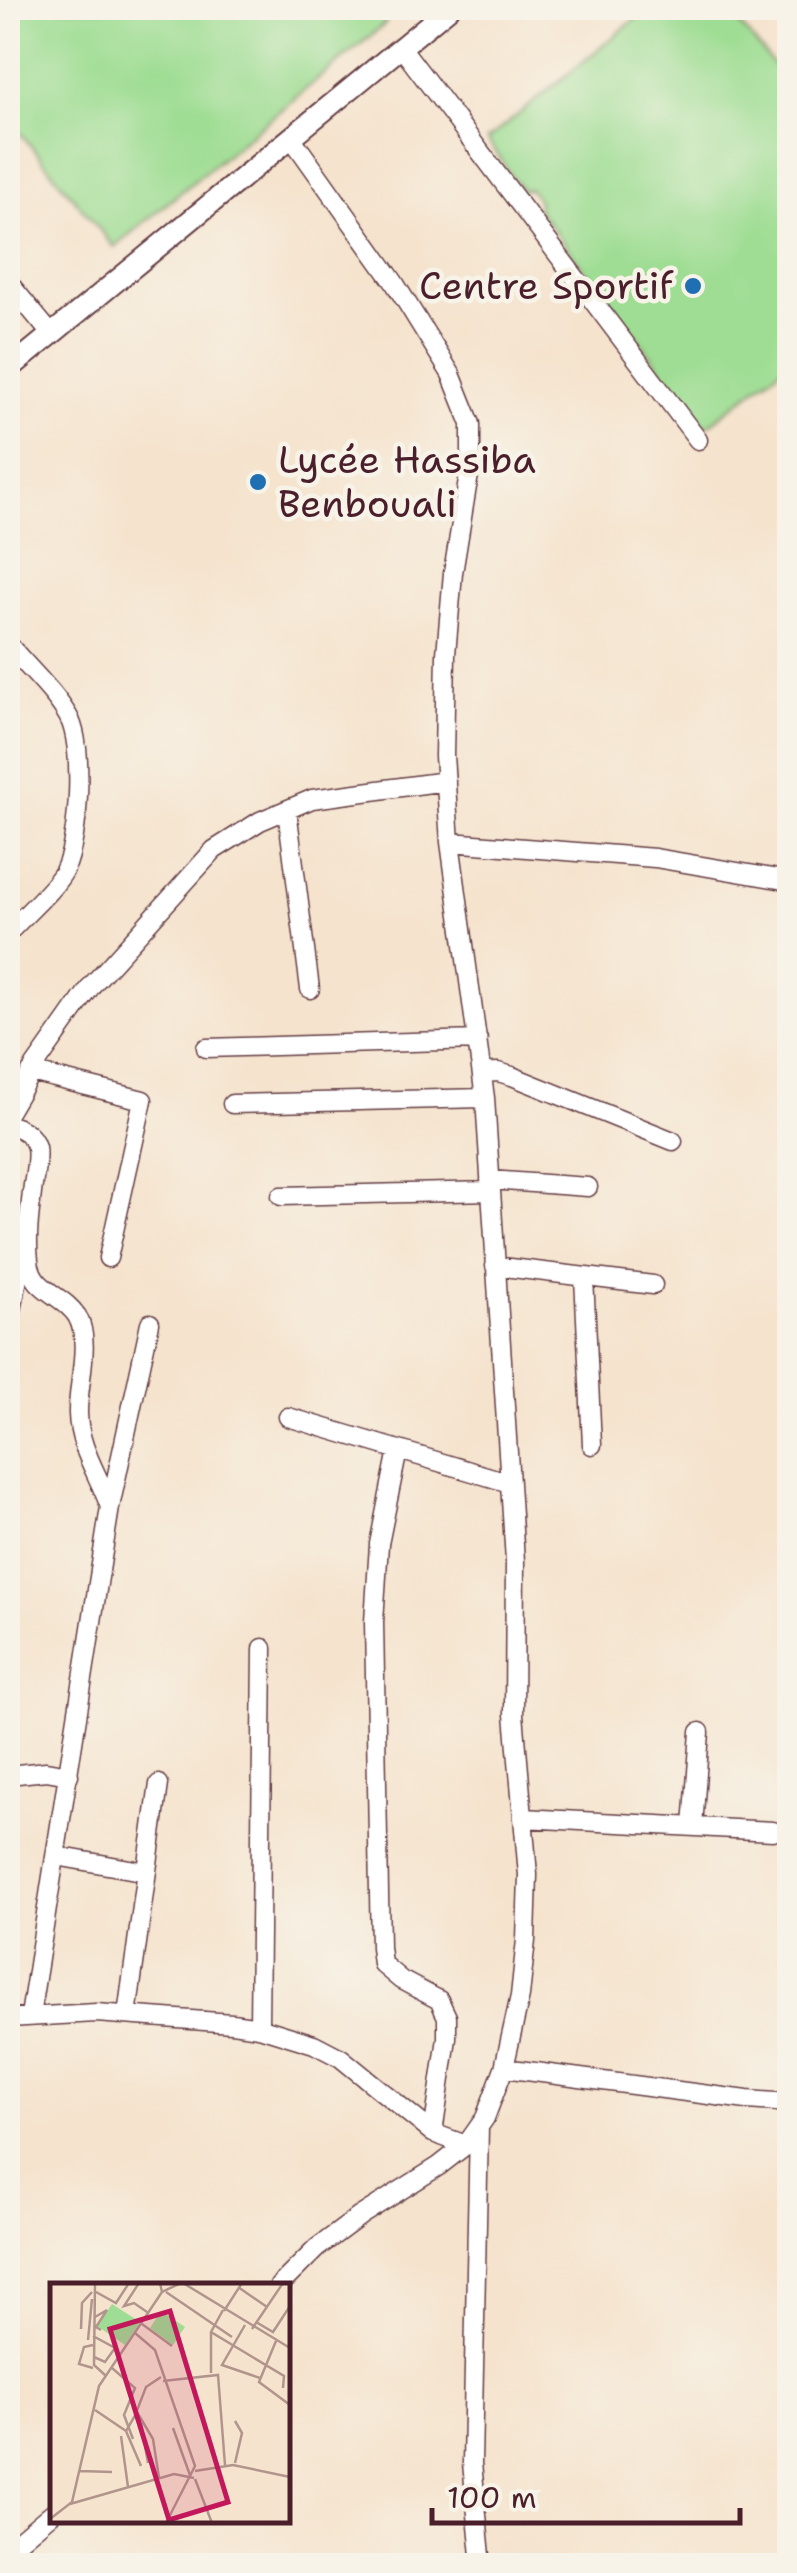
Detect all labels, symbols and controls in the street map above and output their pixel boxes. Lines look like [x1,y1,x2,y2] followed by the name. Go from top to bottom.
[419,260,674,311] place label: Centre Sportif
[682,275,704,297] marker: Centre Sportif
[278,434,536,529] place label: Lycée Hassiba Benbouali
[247,471,269,493] marker: Lycée Hassiba Benbouali
[50,2283,290,2523] inset map
[432,2463,740,2525] scale bar
[447,2477,537,2518] text: 100 m

